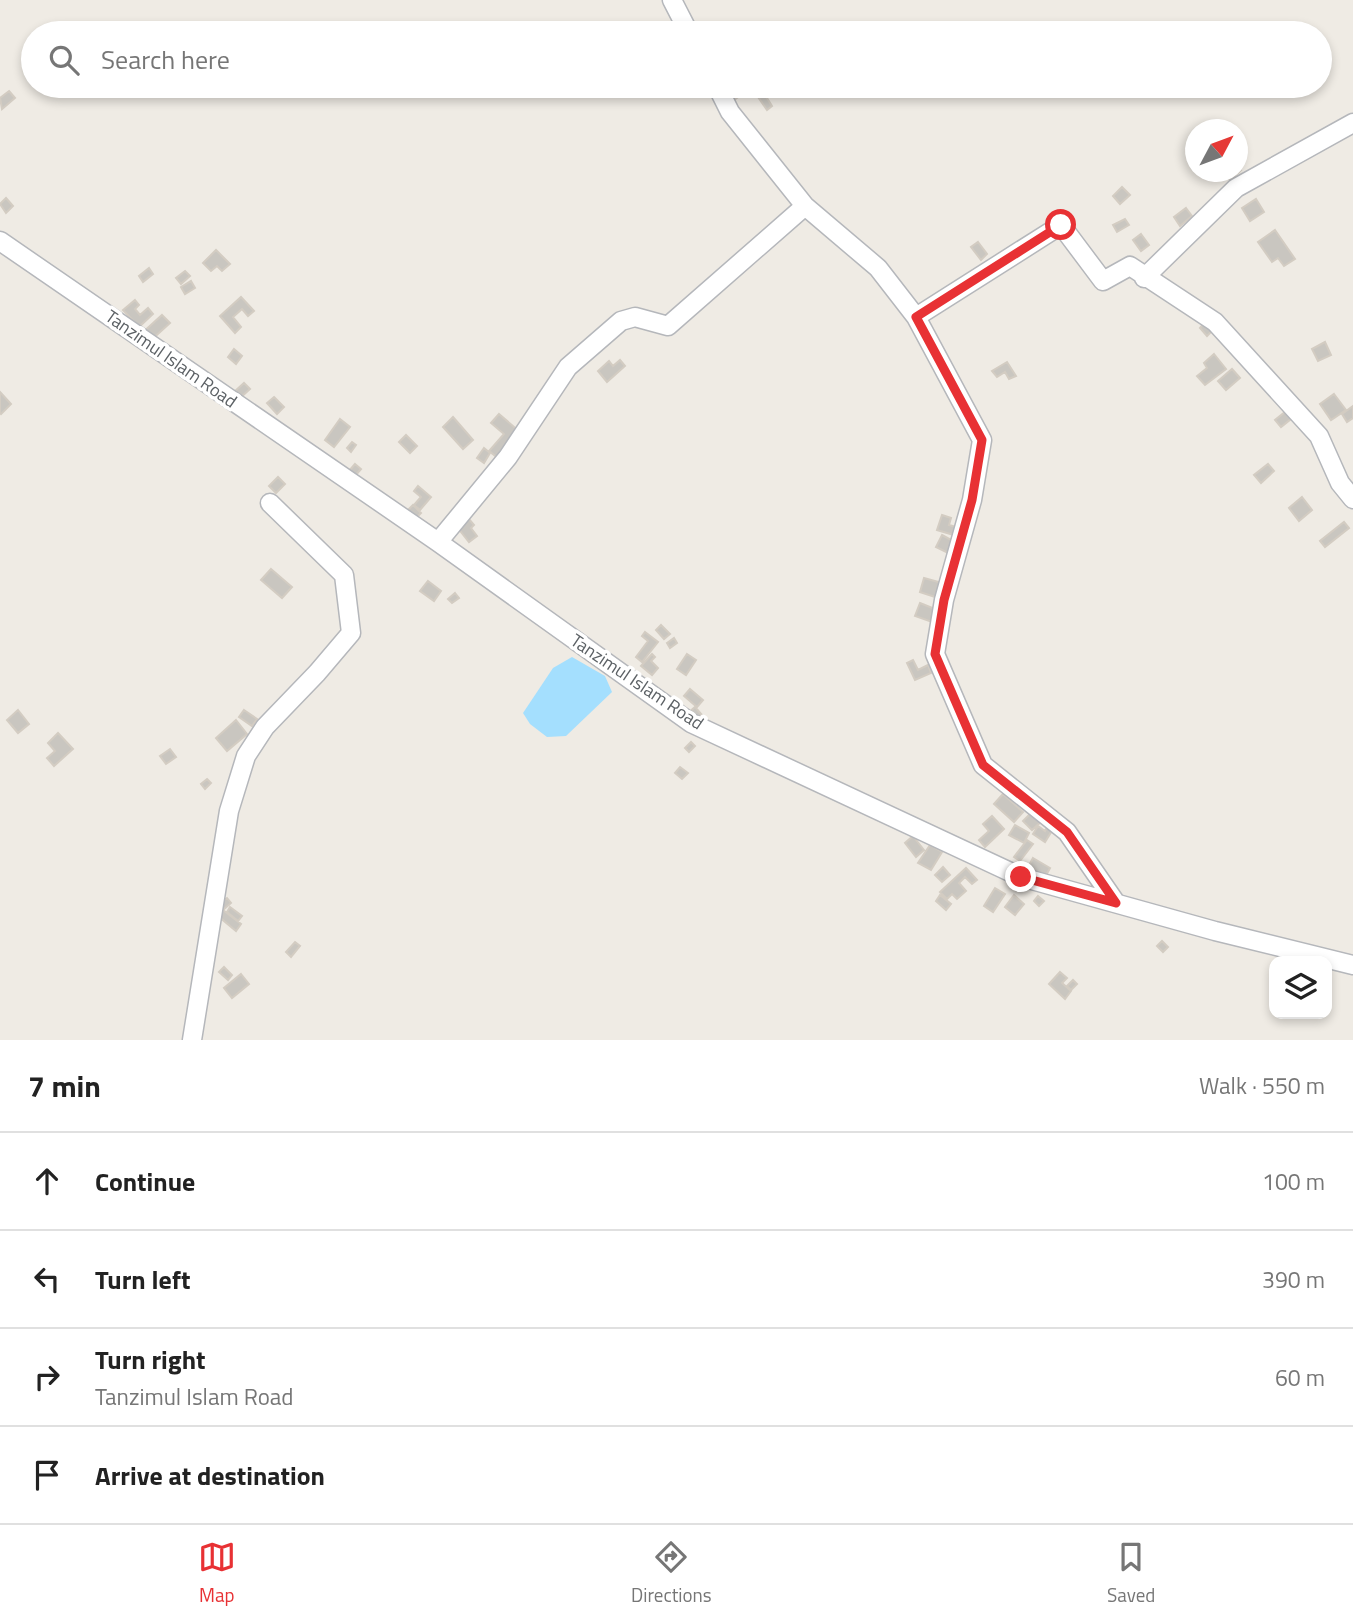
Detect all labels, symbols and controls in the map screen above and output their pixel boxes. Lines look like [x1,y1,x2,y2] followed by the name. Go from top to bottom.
[21,21,1332,98] search box
[101,40,230,79] text: Search here
[45,41,83,79] icon: search
[1185,119,1248,182] north arrow
[1045,209,1076,240] route start
[100,303,243,414] street label: Tanzimul Islam Road
[565,627,709,736] street label: Tanzimul Islam Road
[1005,861,1036,892] route end
[1269,956,1332,1019] map controls
[1269,956,1332,1019] button: layers
[28,1063,101,1109] text: 7 min
[1199,1068,1325,1103] text: Walk · 550 m
[28,1162,66,1200] icon: ahead
[95,1162,195,1201] text: Continue
[1262,1164,1325,1199] text: 100 m
[28,1260,66,1298] icon: left
[95,1260,190,1299] text: Turn left
[1262,1262,1325,1297] text: 390 m
[95,1340,206,1379] text: Turn right
[28,1358,66,1396] icon: right
[1275,1360,1325,1395] text: 60 m
[95,1379,294,1414] text: Tanzimul Islam Road
[28,1456,66,1494] icon: arrive
[95,1456,325,1495] text: Arrive at destination
[198,1538,236,1609] tab: Map
[631,1538,712,1609] tab: Directions
[1107,1538,1155,1609] tab: Saved

